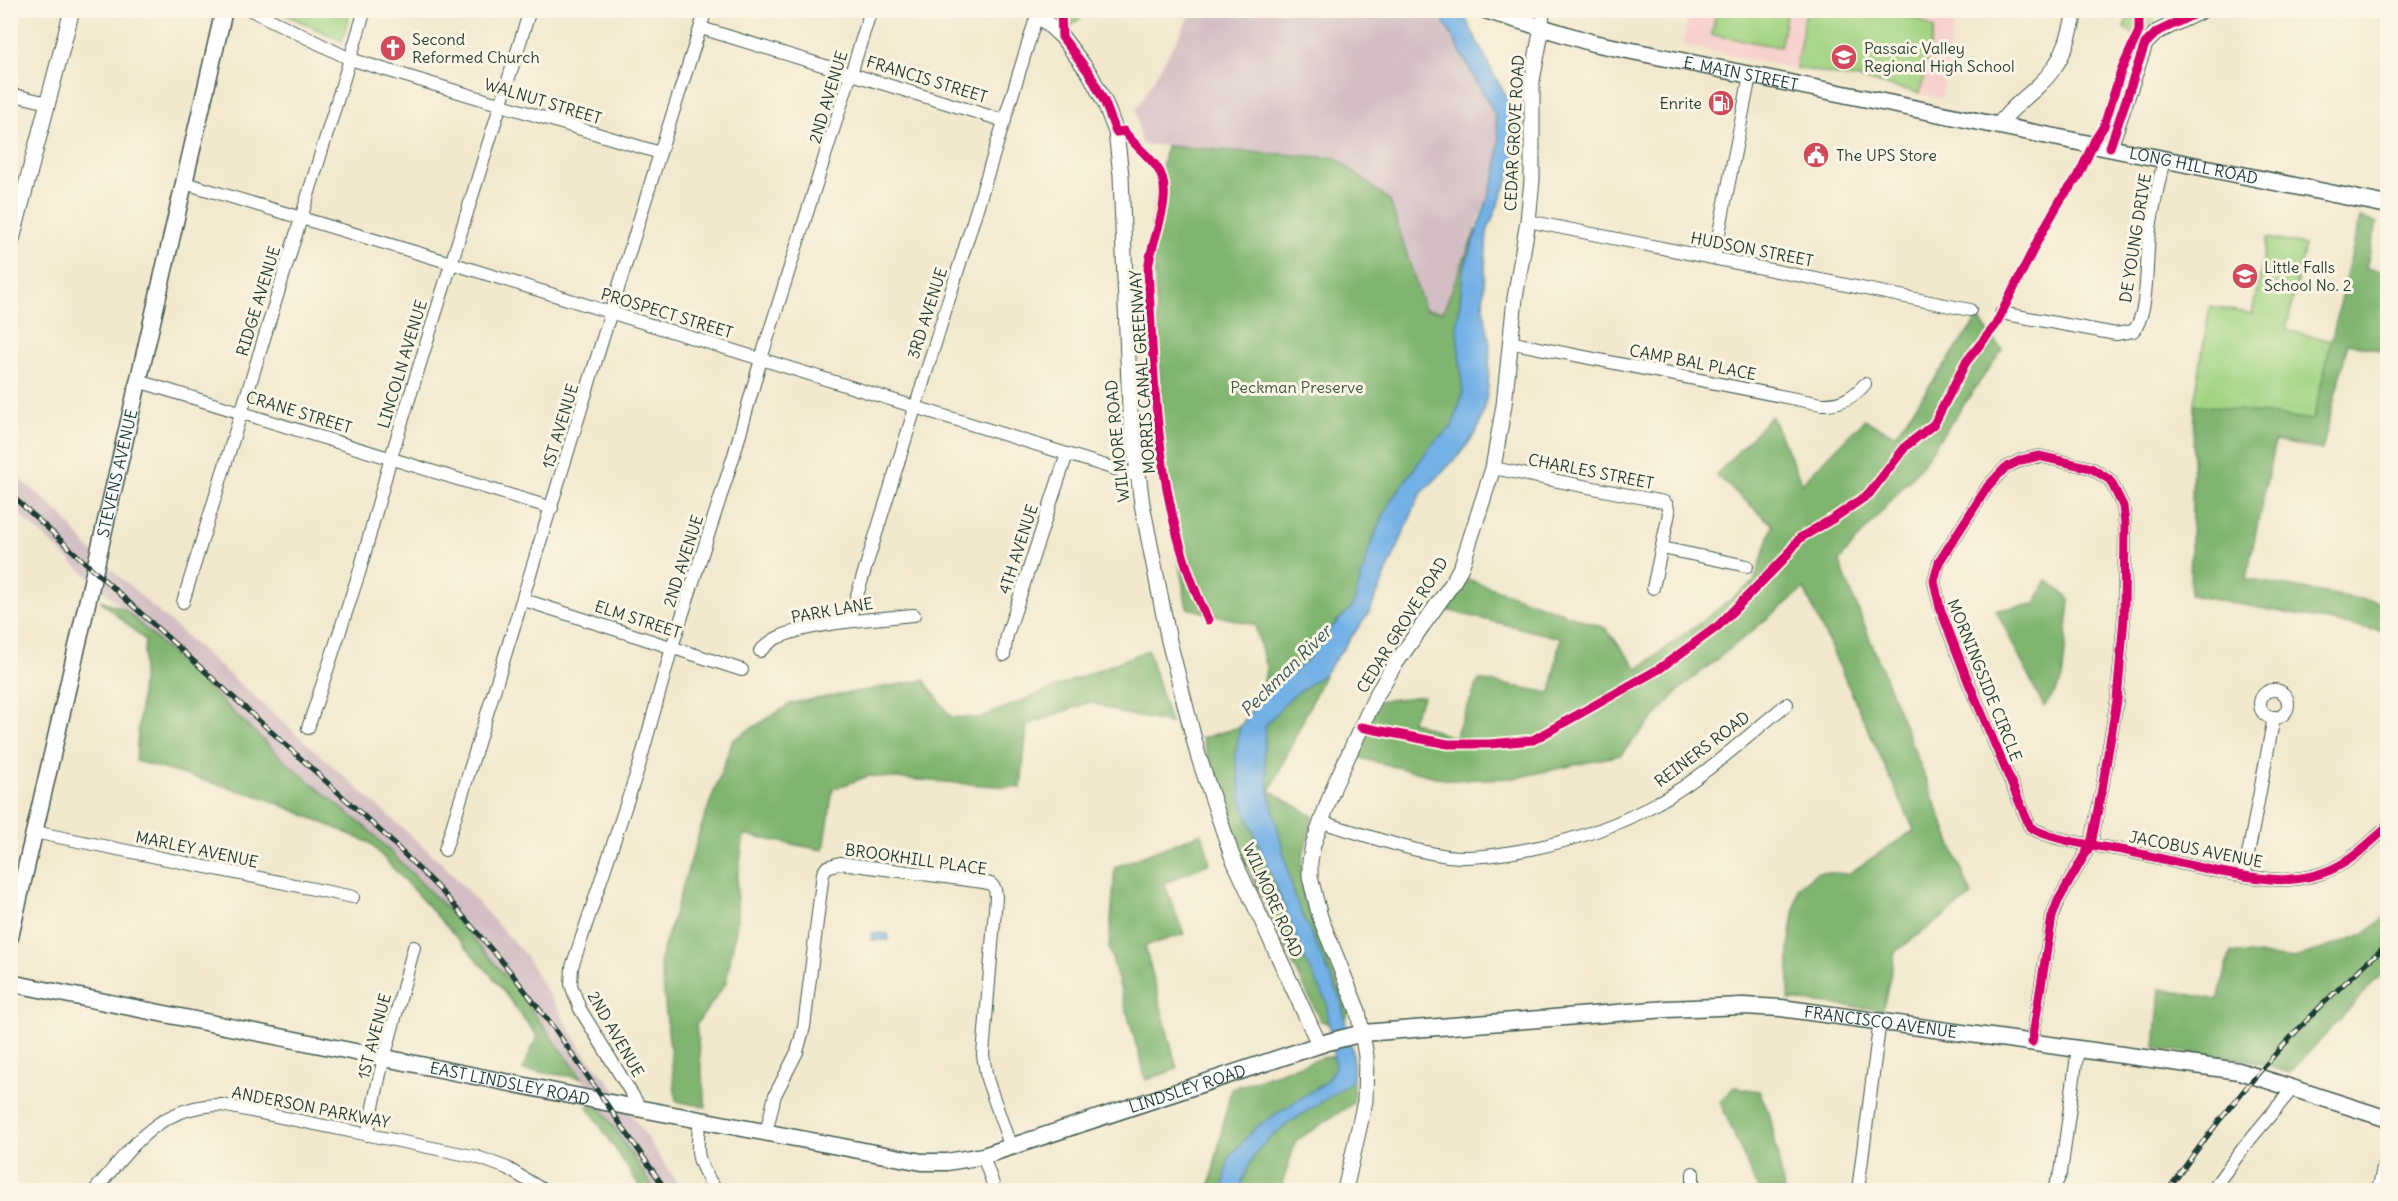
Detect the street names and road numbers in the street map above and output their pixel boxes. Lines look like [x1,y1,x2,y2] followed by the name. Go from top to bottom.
[804,48,852,146] street label: 2ND AVENUE
[864,51,990,107] street label: FRANCIS STREET
[1682,52,1800,95] street label: E. MAIN STREET
[1500,54,1528,212] street label: CEDAR GROVE ROAD
[482,74,604,128] street label: WALNUT STREET
[2128,143,2260,188] street label: LONG HILL ROAD
[2115,172,2155,304] street label: DE YOUNG DRIVE
[1689,227,1815,271] street label: HUDSON STREET
[232,244,284,358] street label: RIDGE AVENUE
[903,265,951,361] street label: 3RD AVENUE
[1125,269,1159,475] street label: MORRIS CANAL GREENWAY
[599,283,735,343] street label: PROSPECT STREET
[373,297,431,431] street label: LINCOLN AVENUE
[1628,340,1758,384] street label: CAMP BAL PLACE
[1101,379,1133,503] street label: WILMORE ROAD
[538,381,582,471] street label: 1ST AVENUE
[244,386,354,438] street label: CRANE STREET
[93,407,141,539] street label: STEVENS AVENUE
[1526,449,1656,493] street label: CHARLES STREET
[994,502,1042,596] street label: 4TH AVENUE
[659,512,707,610] street label: 2ND AVENUE
[1352,553,1452,697] street label: CEDAR GROVE ROAD
[790,593,874,627] street label: PARK LANE
[592,596,684,642] street label: ELM STREET
[1943,596,2027,764] street label: MORNINGSIDE CIRCLE
[1650,707,1754,791] street label: REINERS ROAD
[134,826,260,872] street label: MARLEY AVENUE
[2127,826,2265,872] street label: JACOBUS AVENUE
[844,839,988,879] street label: BROOKHILL PLACE
[1239,840,1307,960] street label: WILMORE ROAD
[583,988,649,1080] street label: 2ND AVENUE
[353,991,395,1081] street label: 1ST AVENUE
[1803,1001,1958,1042] street label: FRANCISCO AVENUE
[428,1057,592,1109] street label: EAST LINDSLEY ROAD
[1126,1060,1248,1117] street label: LINDSLEY ROAD
[230,1082,392,1132] street label: ANDERSON PARKWAY

